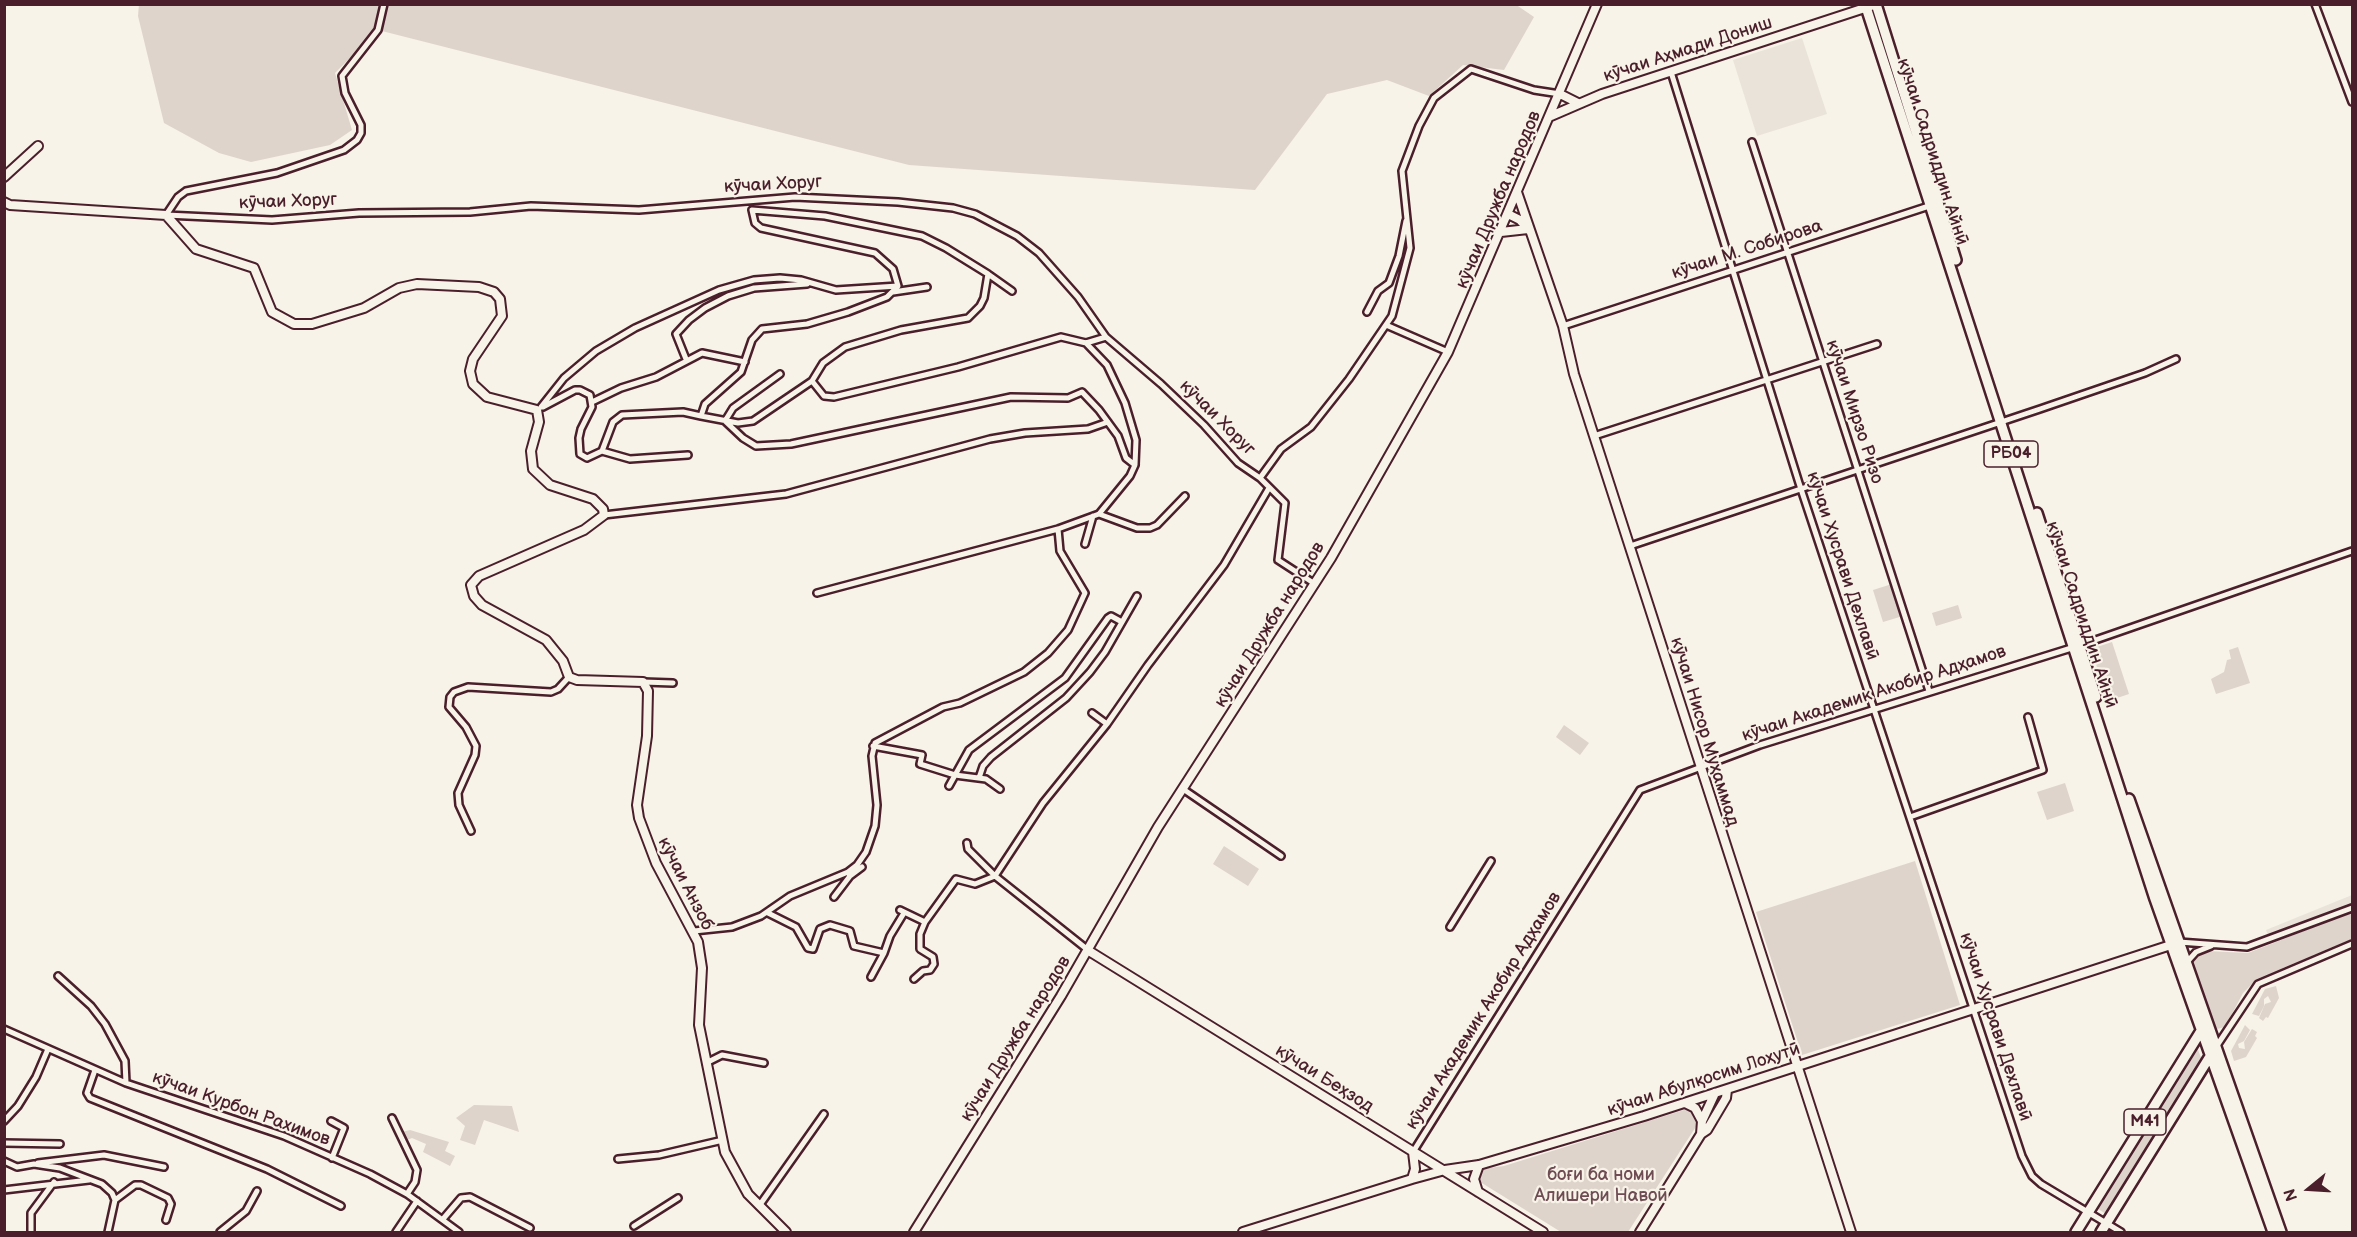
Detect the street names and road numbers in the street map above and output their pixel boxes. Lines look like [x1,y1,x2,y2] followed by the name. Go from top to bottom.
[1601,12,1775,88] street label: кӯчаи Аҳмади Дониш
[1892,56,1972,248] street label: кӯчаи Садриддин Айнӣ
[1452,108,1546,292] street label: кӯчаи Дружба народов
[723,172,823,198] street label: кӯчаи Хоруг
[239,189,337,215] street label: кӯчаи Хоруг
[1669,215,1825,285] street label: кӯчаи М. Собирова
[1821,337,1887,487] street label: кӯчаи Мирзо Ризо
[1175,376,1259,460] street label: кӯчаи Хоруг
[1984,441,2038,467] road number: РБ04
[1801,469,1883,663] street label: кӯчаи Хусрави Дехлавӣ
[2041,519,2121,711] street label: кӯчаи Садриддин Айнӣ
[1210,538,1330,712] street label: кӯчаи Дружба народов
[1665,635,1743,829] street label: кӯчаи Нисор Муҳаммад
[1739,641,2009,747] street label: кӯчаи Академик Акобир Адҳамов
[652,834,718,934] street label: кӯчаи Анзоб
[1402,888,1566,1134] street label: кӯчаи Академик Акобир Адҳамов
[1954,930,2036,1124] street label: кӯчаи Хусрави Дехлавӣ
[956,952,1076,1126] street label: кӯчаи Дружба народов
[1605,1039,1803,1121] street label: кӯчаи Абулқосим Лоҳутӣ
[1271,1040,1377,1118] street label: кӯчаи Беҳзод
[149,1067,333,1151] street label: кӯчаи Курбон Рахимов
[2124,1109,2166,1135] road number: M41

